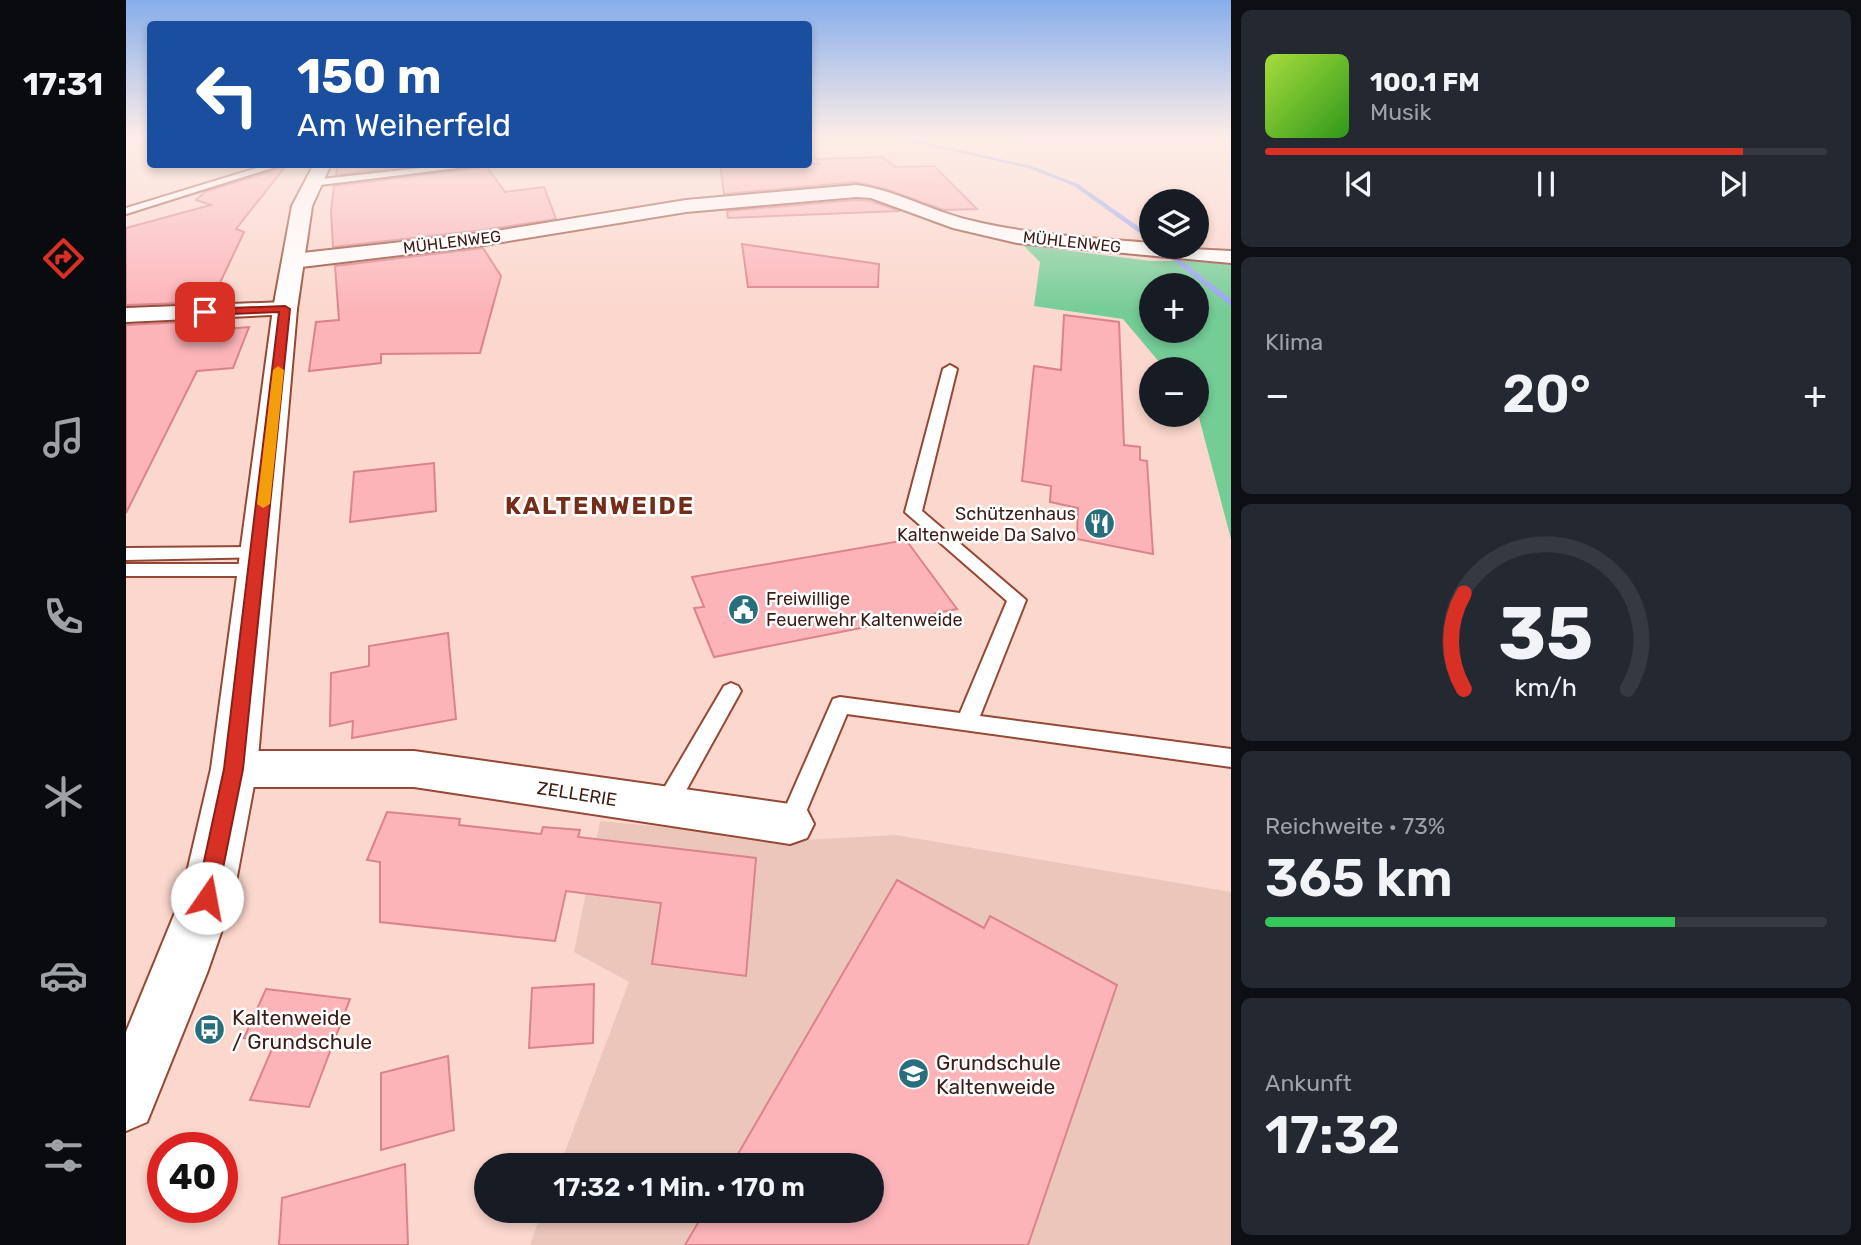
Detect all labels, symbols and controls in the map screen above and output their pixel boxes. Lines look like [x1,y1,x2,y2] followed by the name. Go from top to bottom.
[297,47,442,105] text: 150 m
[182,49,273,140] icon: left
[23,65,103,103] text: 17:31
[1370,67,1480,98] text: 100.1 FM
[1370,98,1431,126] text: Musik
[297,106,511,144] text: Am Weiherfeld
[1340,165,1378,203] icon: previous
[1527,165,1565,203] icon: pause
[1714,165,1752,203] icon: next
[1139,189,1209,427] map controls
[1139,189,1209,259] button: layers
[402,227,502,257] street label: MÜHLENWEG
[1022,227,1122,257] street label: MÜHLENWEG
[39,234,88,283] icon: directions
[1139,273,1209,343] button: +
[175,282,235,342] pin
[186,293,224,331] icon: arrive
[1265,328,1323,356] text: Klima
[1139,357,1209,427] button: −
[1502,363,1591,425] text: 20°
[1265,372,1290,418] text: −
[1803,372,1827,418] text: +
[39,413,88,462] icon: music
[505,492,695,520] district label: KALTENWEIDE
[897,503,1076,546] place label: Schützenhaus Kaltenweide Da Salvo
[1082,507,1116,541] restaurant icon: Schützenhaus Kaltenweide Da Salvo
[766,588,963,631] place label: Freiwillige Feuerwehr Kaltenweide
[1499,591,1594,677] text: 35
[39,592,88,641] icon: phone
[726,592,760,626] public building icon: Freiwillige Feuerwehr Kaltenweide
[1515,672,1577,701] text: km/h
[39,772,88,821] icon: climate
[536,777,618,811] street label: ZELLERIE
[1265,812,1445,840] text: Reichweite · 73%
[1265,847,1453,909] text: 365 km
[170,861,244,935] position arrow
[39,951,88,1000] icon: car
[232,1005,372,1054] place label: Kaltenweide / Grundschule
[192,1012,226,1046] bus stop icon: Kaltenweide / Grundschule
[936,1050,1061,1099] place label: Grundschule Kaltenweide
[896,1057,930,1091] school or university icon: Grundschule Kaltenweide
[1265,1069,1352,1097] text: Ankunft
[1265,1104,1400,1166] text: 17:32
[39,1131,88,1180] icon: filters
[147,1132,238,1223] speed limit sign: 40
[553,1172,805,1203] text: 17:32 · 1 Min. · 170 m

